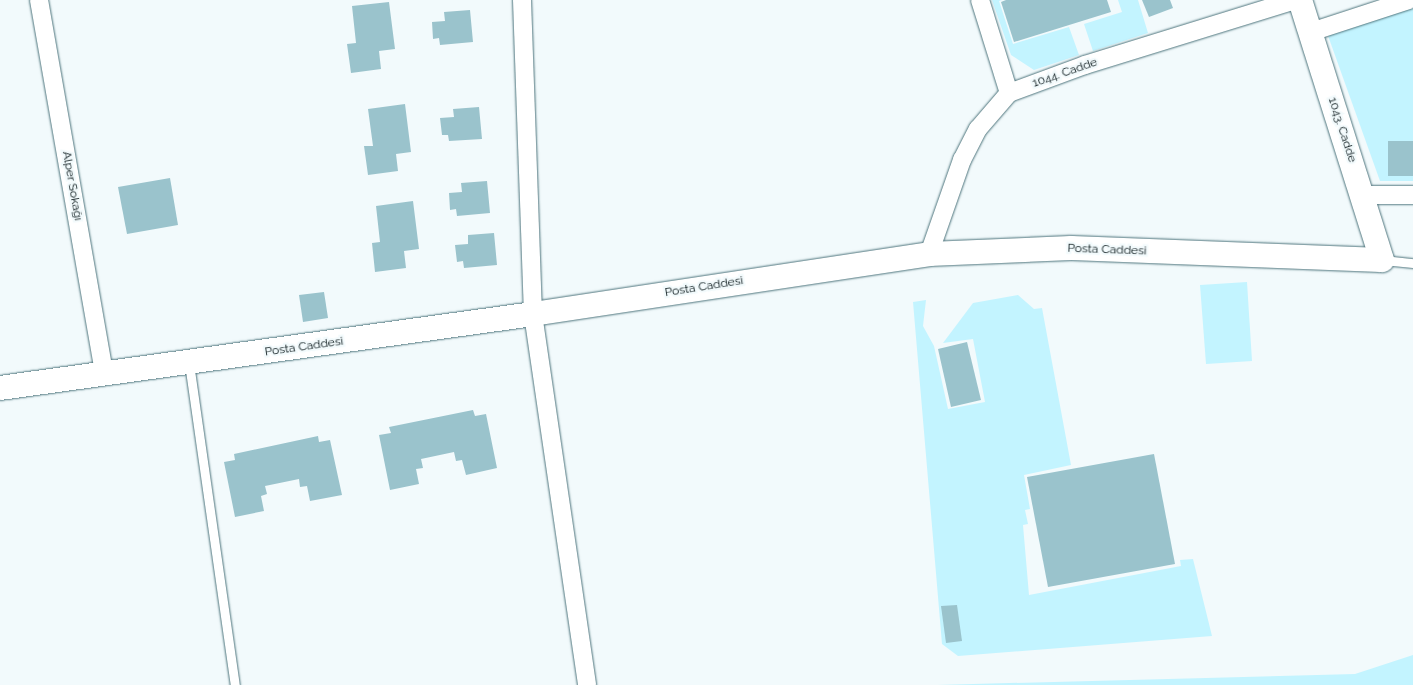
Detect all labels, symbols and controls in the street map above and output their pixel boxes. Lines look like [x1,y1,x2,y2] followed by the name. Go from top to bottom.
[1031,55,1099,91] street label: 1044. Cadde
[1325,96,1359,164] street label: 1043. Cadde
[59,150,85,222] street label: Alper Sokağı
[1067,241,1147,259] street label: Posta Caddesi
[664,274,744,300] street label: Posta Caddesi
[264,334,344,360] street label: Posta Caddesi

